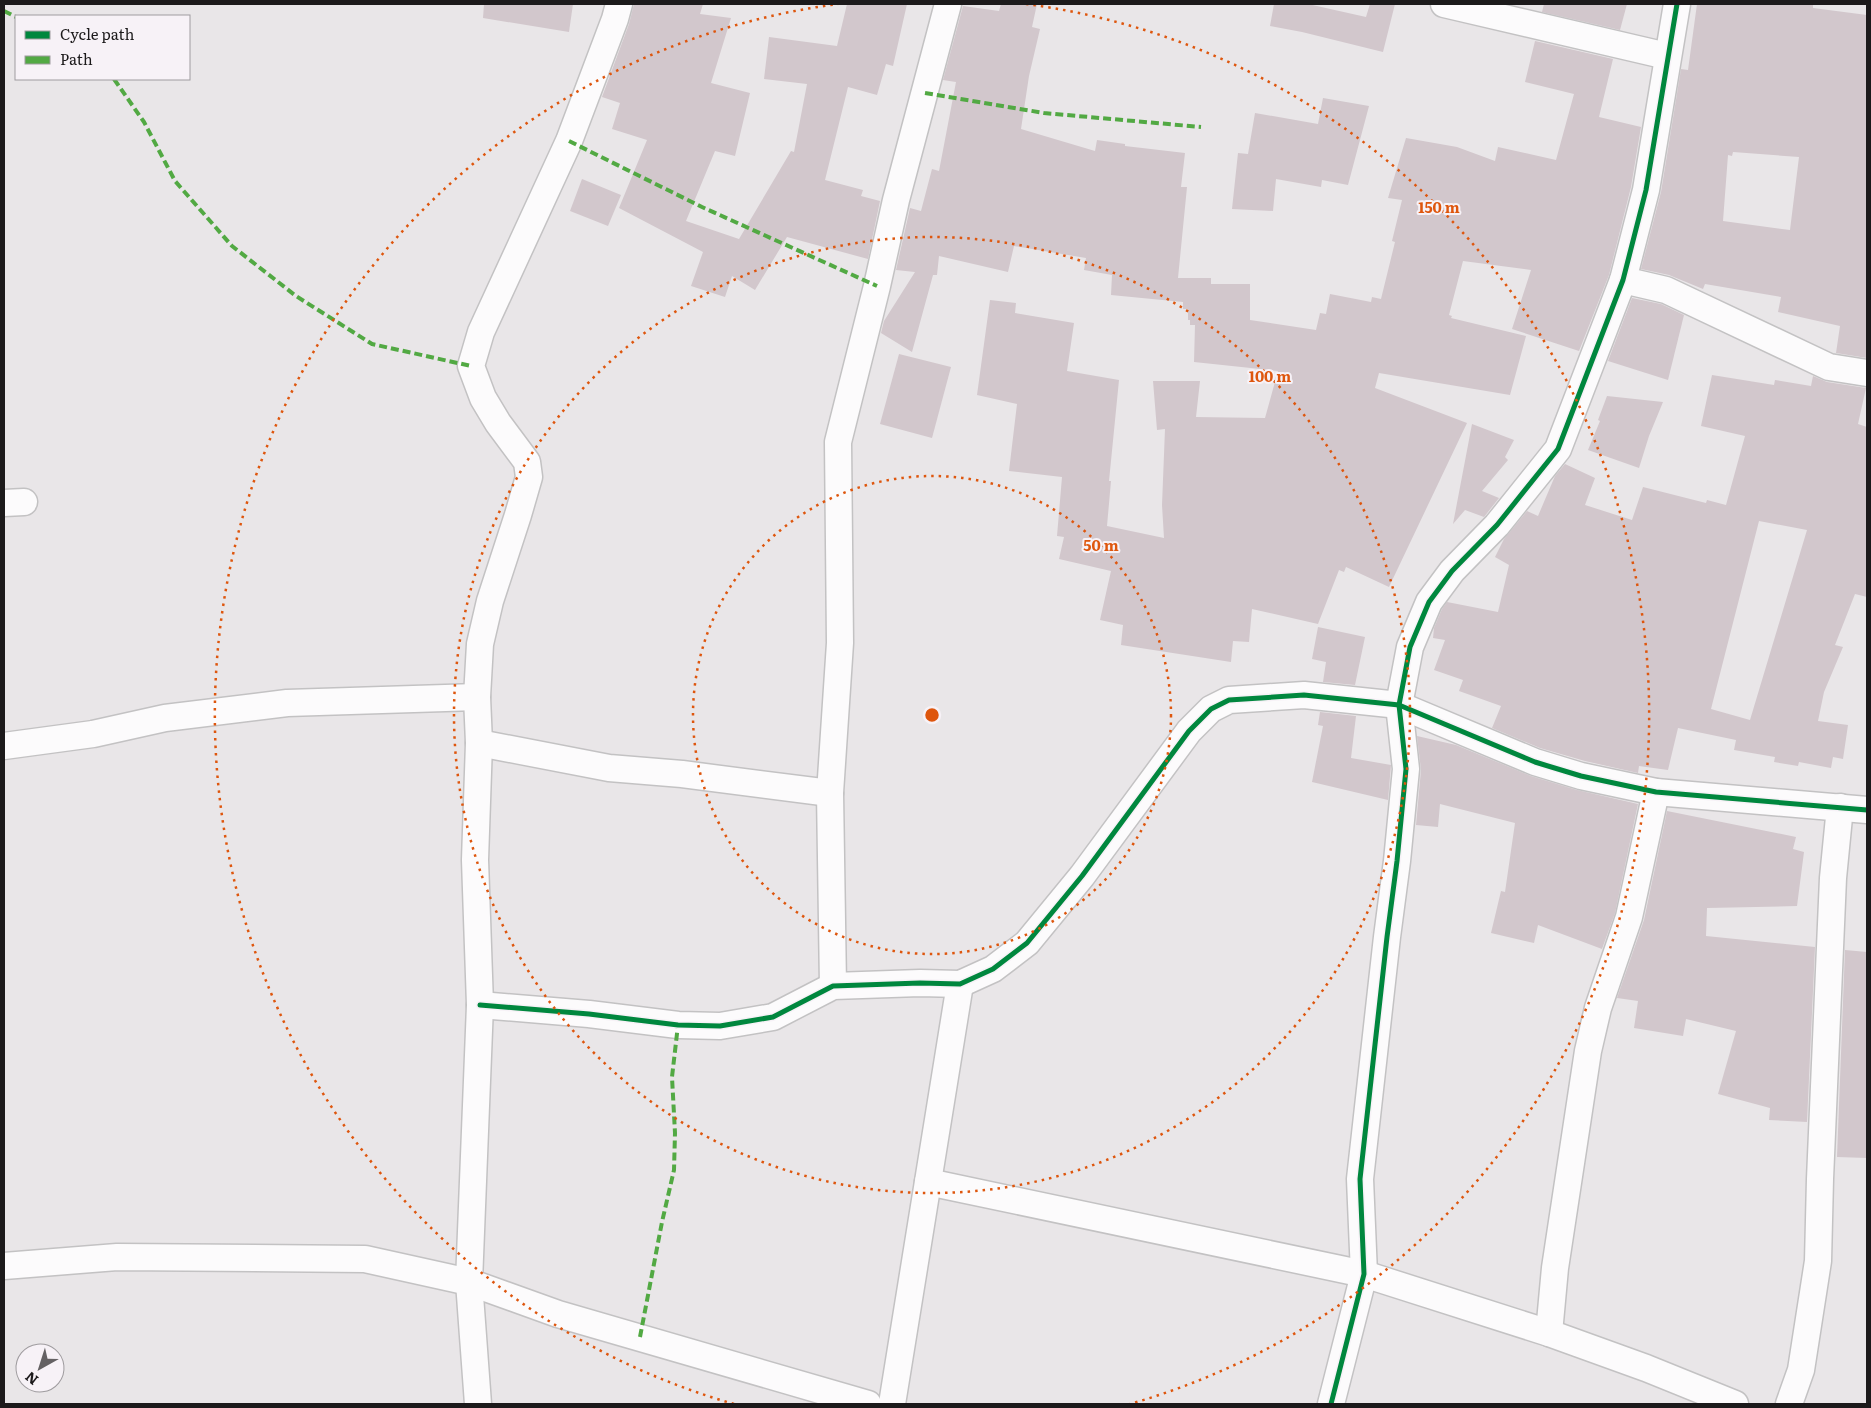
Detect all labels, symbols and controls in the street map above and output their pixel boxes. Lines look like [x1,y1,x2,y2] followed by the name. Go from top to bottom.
[15,15,190,80] legend
[60,22,135,45] text: Cycle path
[60,47,93,70] text: Path
[1418,195,1460,218] text: 150 m
[1249,364,1291,387] text: 100 m
[1083,533,1119,556] text: 50 m
[923,706,941,724] centre of rings
[15,1343,65,1393] north arrow
[20,1367,42,1390] text: N

